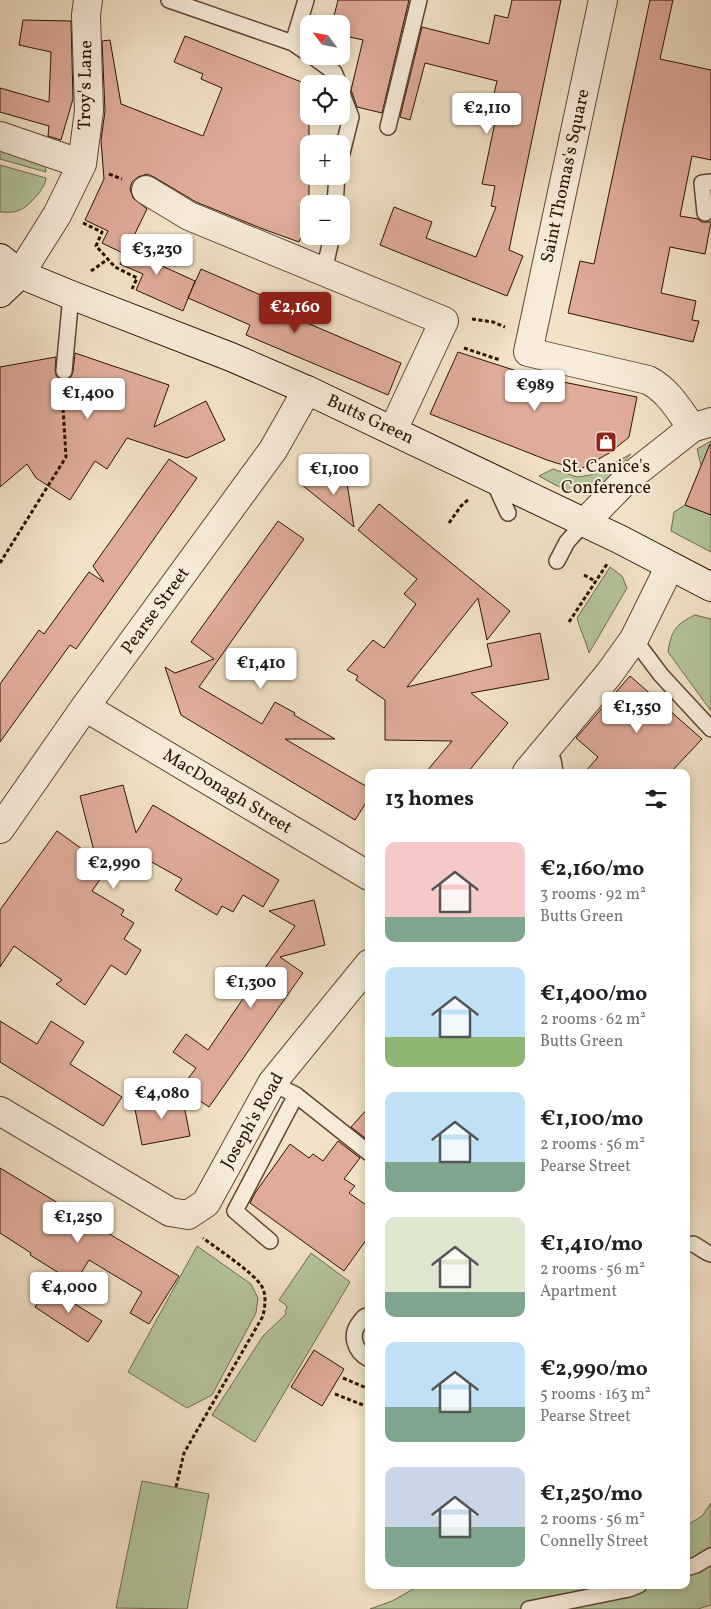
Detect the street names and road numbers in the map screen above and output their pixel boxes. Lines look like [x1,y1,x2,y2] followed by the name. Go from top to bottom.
[73,40,99,130] street label: Troy's Lane
[535,87,597,265] street label: Saint Thomas's Square
[322,389,418,451] street label: Butts Green
[116,562,196,660] street label: Pearse Street
[158,743,296,841] street label: MacDonagh Street
[215,1068,291,1174] street label: Joseph's Road

